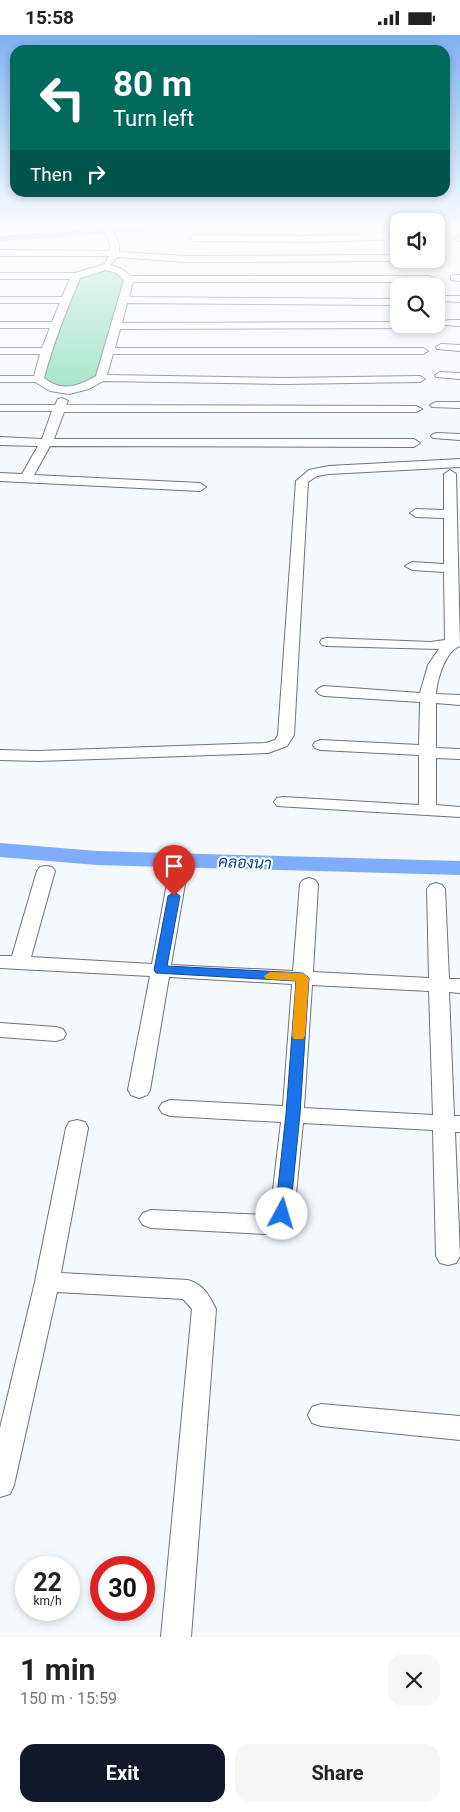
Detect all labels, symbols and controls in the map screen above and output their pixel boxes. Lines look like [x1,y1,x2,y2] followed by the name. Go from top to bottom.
[25,6,74,29] text: 15:58
[113,64,192,105] text: 80 m
[30,65,95,130] icon: left
[113,106,194,131] text: Turn left
[82,160,110,188] icon: right
[30,163,72,186] text: Then
[390,213,445,333] map controls
[390,213,445,268] button: sound
[390,278,445,333] button: search
[153,845,195,896] pin
[160,852,188,880] icon: arrive
[218,852,272,873] water label: คลองนา
[255,1187,307,1239] position arrow
[90,1556,155,1621] speed limit sign: 30
[33,1568,62,1597] text: 22
[33,1594,62,1608] text: km/h
[20,1652,95,1687] text: 1 min
[388,1654,440,1706] button: close
[20,1689,117,1708] text: 150 m · 15:59
[20,1744,225,1802] button: Exit
[235,1744,440,1802] button: Share

